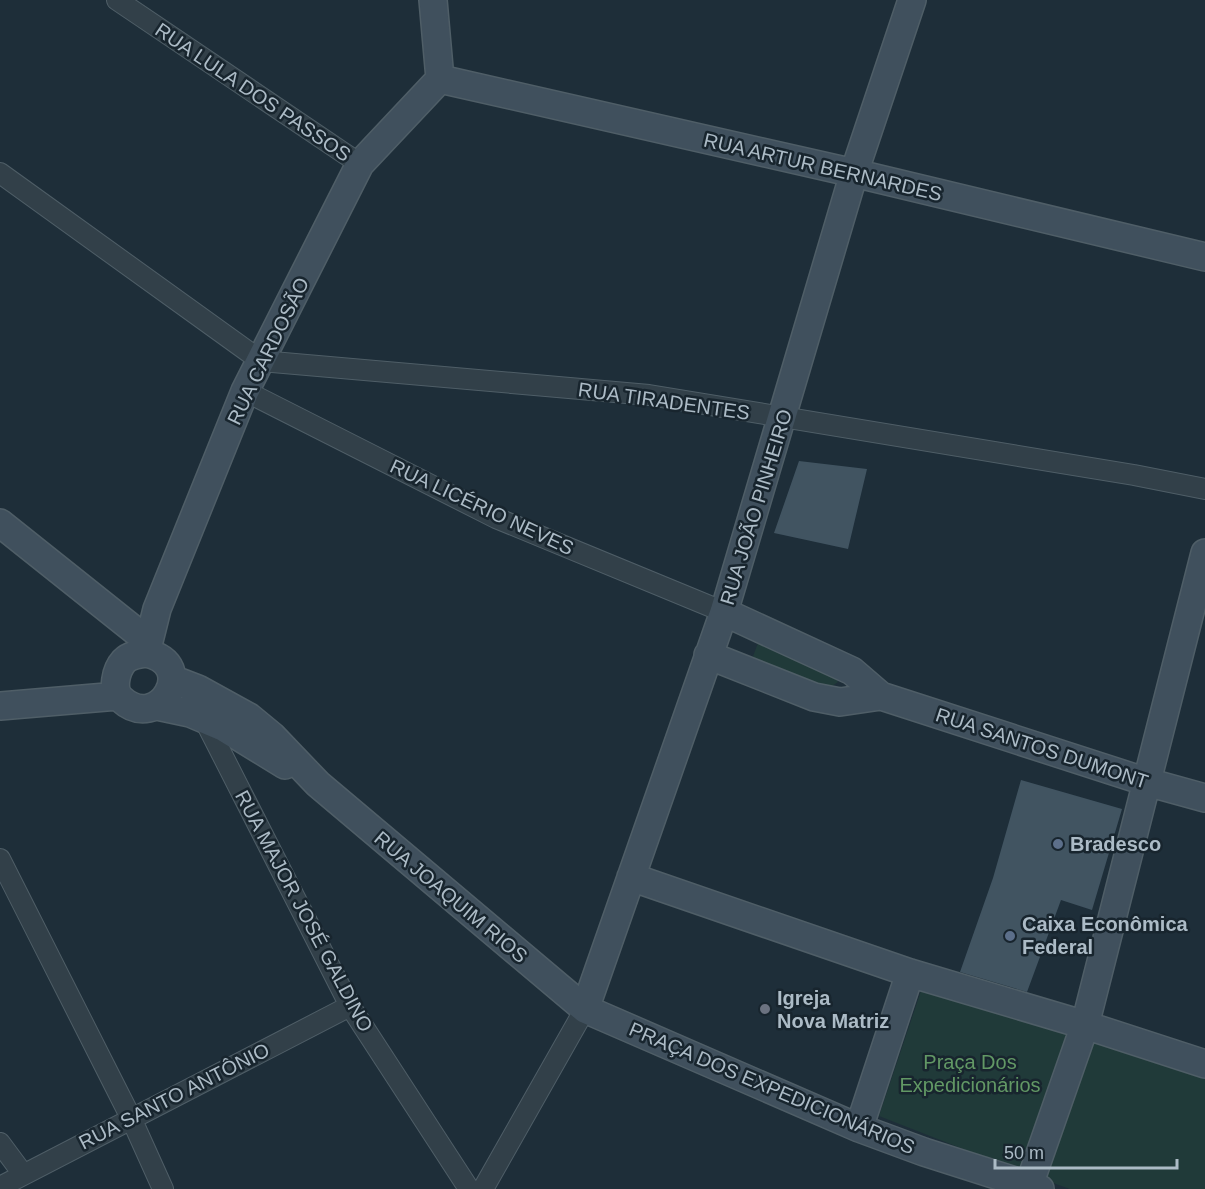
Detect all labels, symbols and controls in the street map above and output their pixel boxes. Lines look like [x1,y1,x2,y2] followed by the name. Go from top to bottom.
[151,18,355,166] street label: RUA LULA DOS PASSOS
[702,129,944,205] street label: RUA ARTUR BERNARDES
[222,273,313,428] street label: RUA CARDOSÃO
[577,378,751,424] street label: RUA TIRADENTES
[715,406,796,607] street label: RUA JOÃO PINHEIRO
[387,455,577,559] street label: RUA LICÉRIO NEVES
[933,703,1151,793] street label: RUA SANTOS DUMONT
[231,787,377,1035] street label: RUA MAJOR JOSÉ GALDINO
[370,827,532,967] street label: RUA JOAQUIM RIOS
[1070,833,1161,855] place label: Bradesco
[1051,837,1065,851] marker: Bradesco
[1022,913,1189,958] place label: Caixa Econômica Federal
[1003,929,1017,943] marker: Caixa Econômica Federal
[777,987,889,1032] place label: Igreja Nova Matriz
[758,1002,772,1016] marker: Igreja Nova Matriz
[626,1018,918,1158] street label: PRAÇA DOS EXPEDICIONÁRIOS
[75,1038,273,1154] street label: RUA SANTO ANTÔNIO
[899,1051,1041,1096] park label: Praça Dos Expedicionários
[995,1132,1176,1170] scale bar
[1004,1143,1044,1163] text: 50 m

